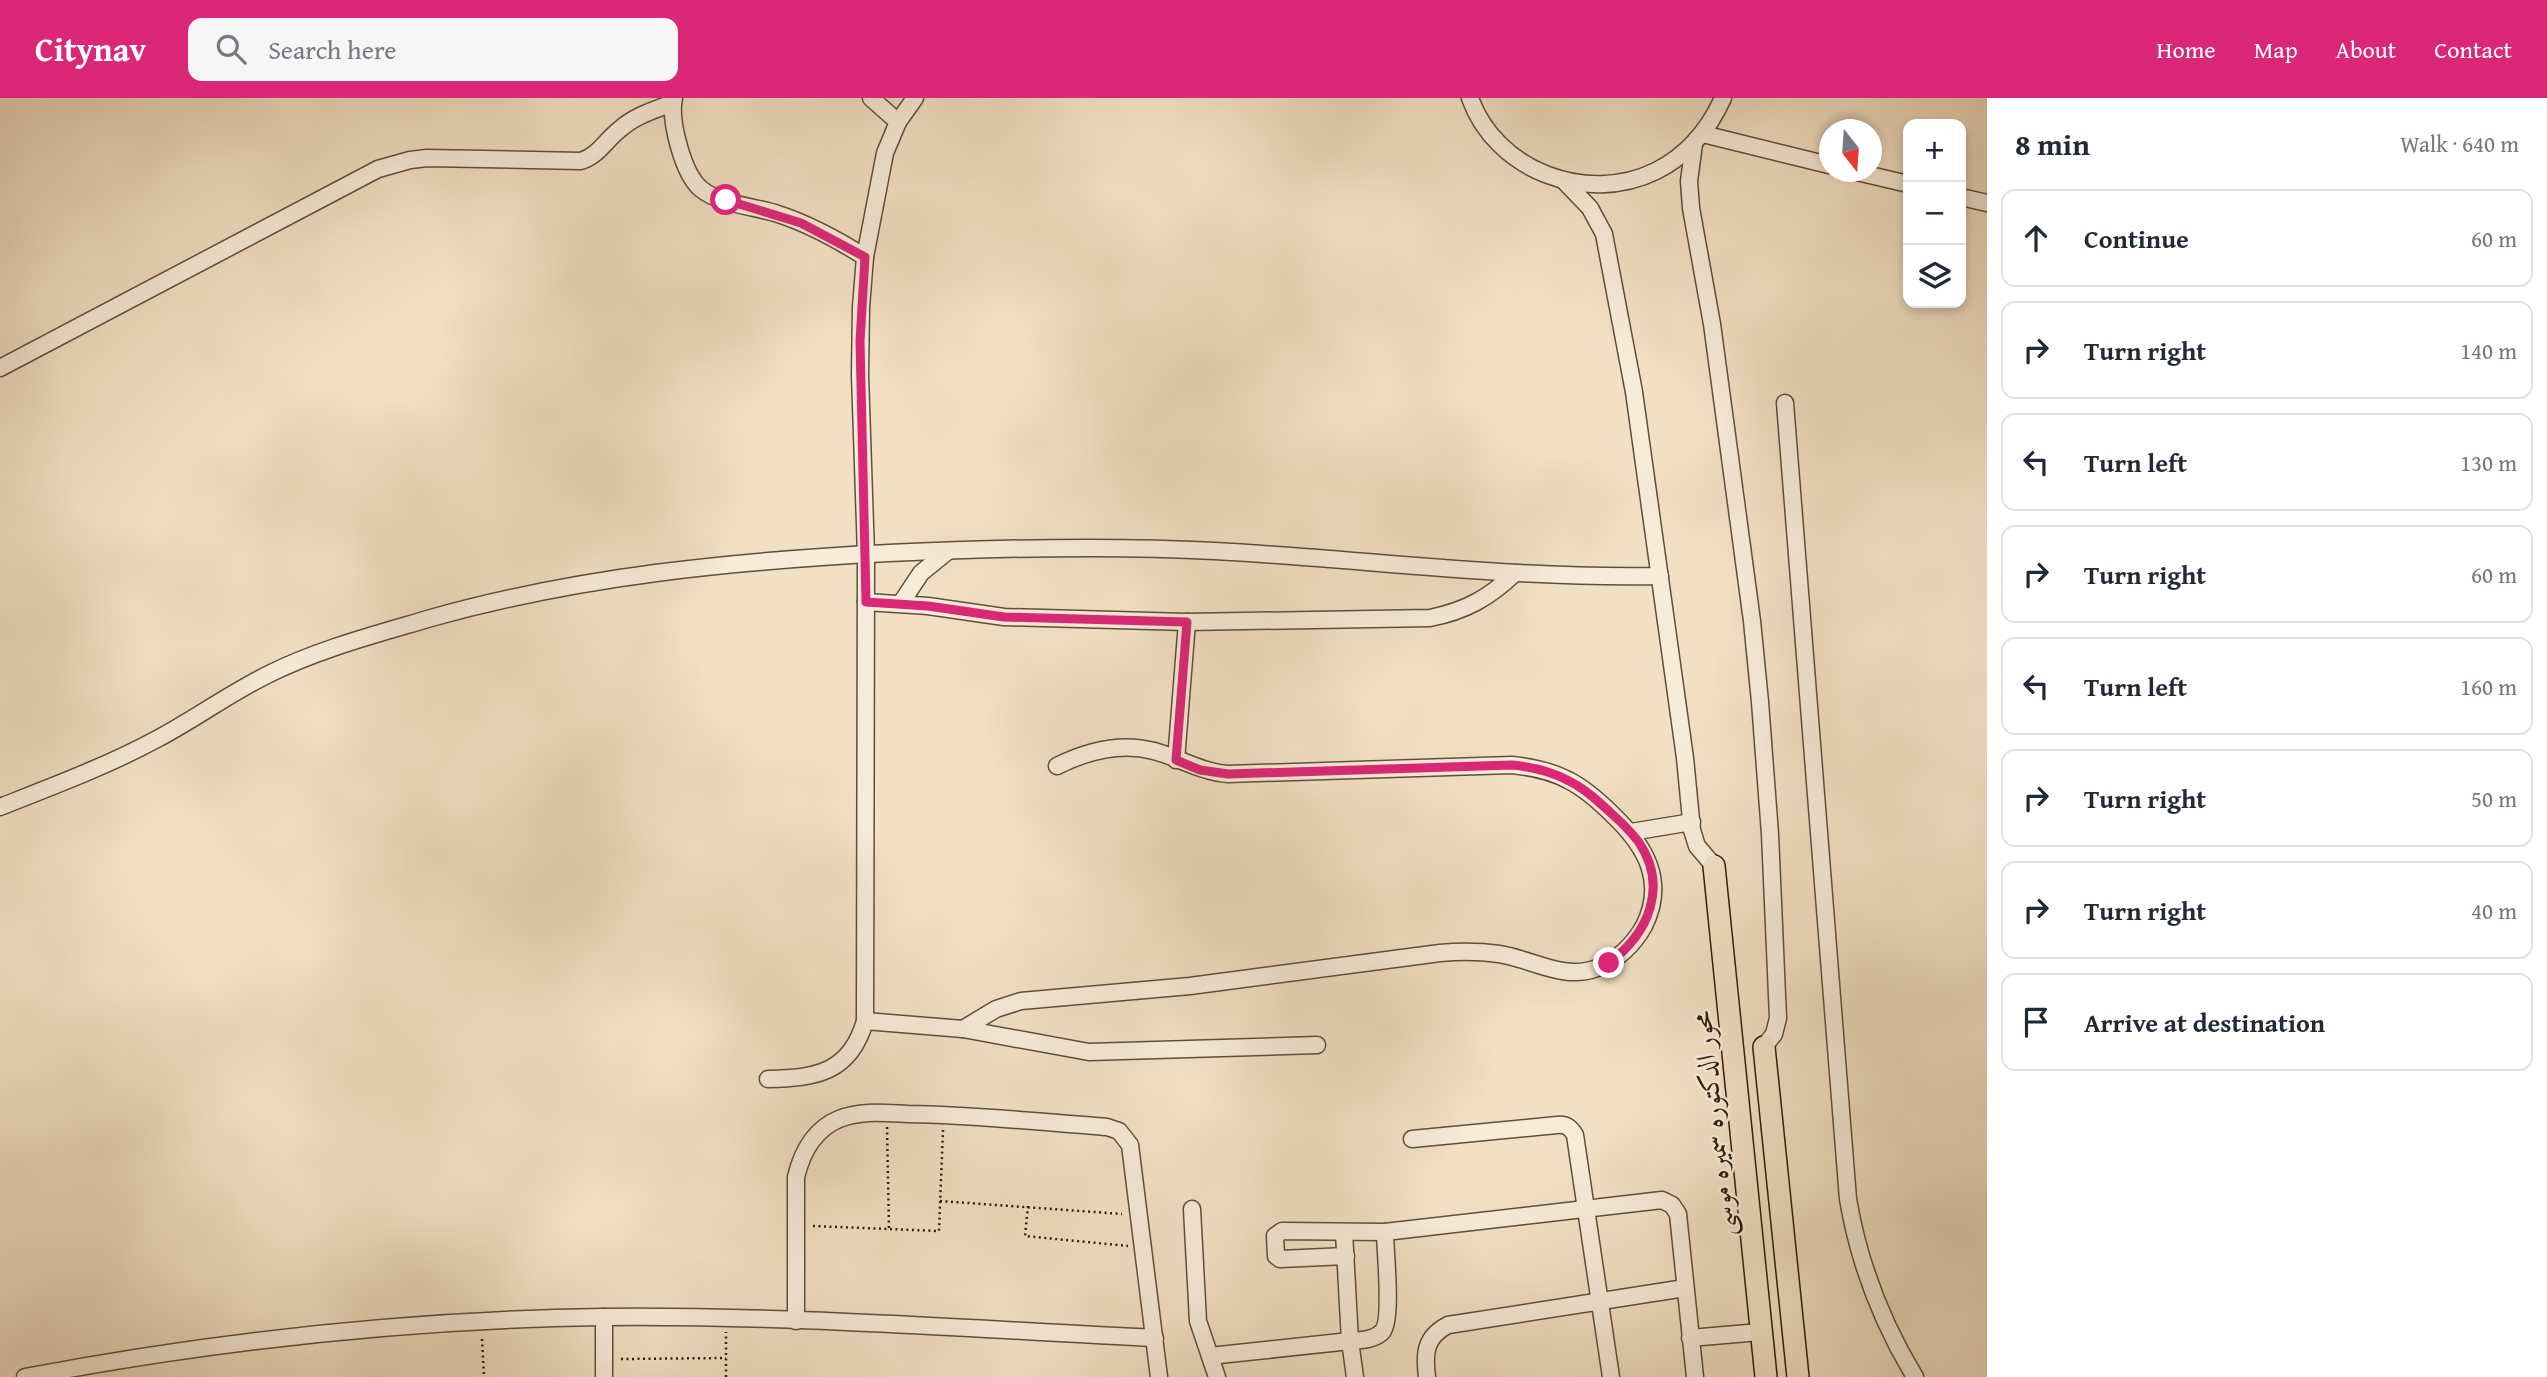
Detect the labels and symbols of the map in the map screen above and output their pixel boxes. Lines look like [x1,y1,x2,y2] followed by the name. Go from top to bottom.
[1819,119,1882,182] north arrow
[710,184,741,215] route start
[1593,947,1624,978] route end
[1680,1009,1744,1239] street label: محور الدكتوره سميره موسى

